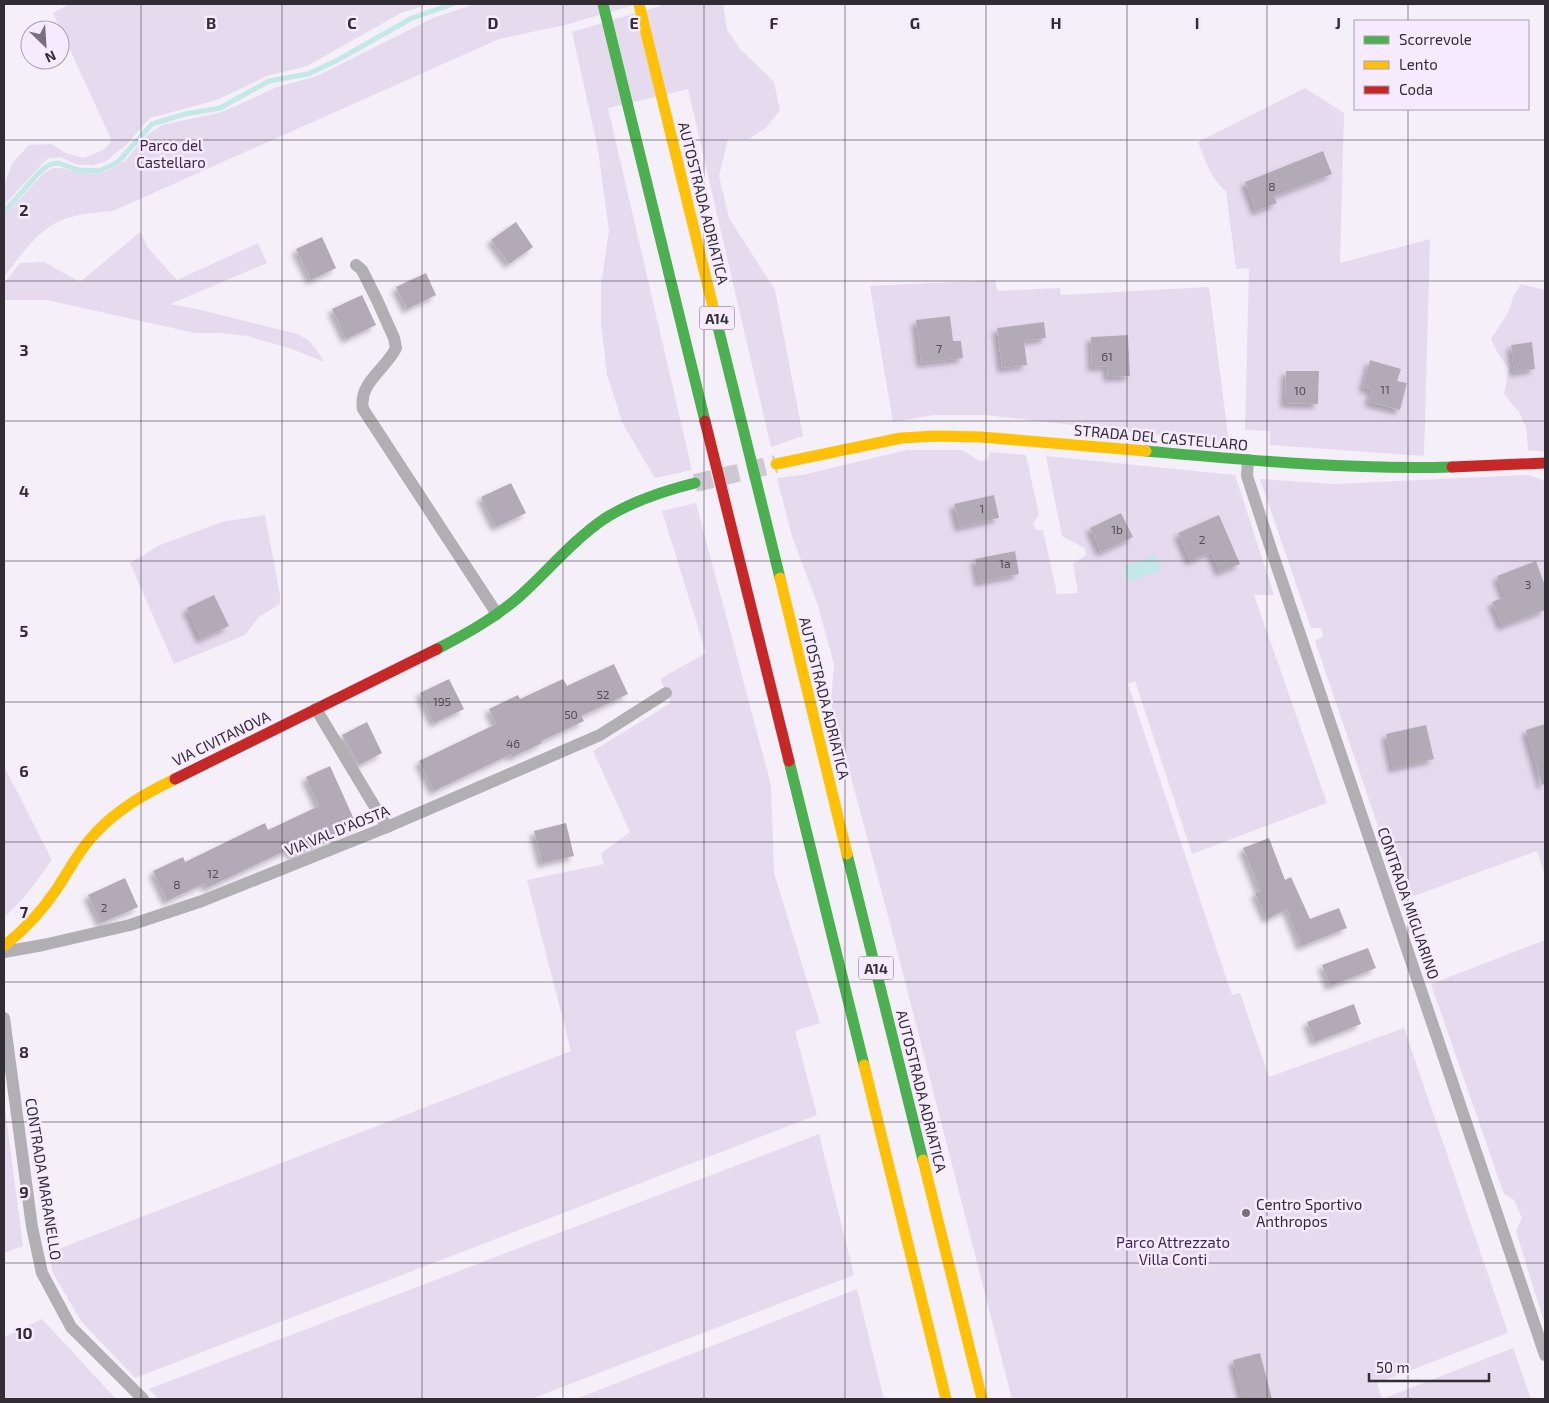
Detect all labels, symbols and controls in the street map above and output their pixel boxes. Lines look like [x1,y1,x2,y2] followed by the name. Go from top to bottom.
[206,13,216,32] text: B
[347,13,357,32] text: C
[488,13,499,32] text: D
[629,13,639,32] text: E
[770,13,779,32] text: F
[910,13,920,32] text: G
[1050,13,1062,32] text: H
[1195,13,1199,32] text: I
[1335,13,1341,32] text: J
[20,20,70,70] north arrow
[1354,20,1529,110] legend
[1399,30,1472,48] text: Scorrevole
[43,47,59,67] text: N
[1399,55,1438,73] text: Lento
[1399,80,1433,98] text: Coda
[675,120,733,287] street label: AUTOSTRADA ADRIATICA
[136,136,206,171] park label: Parco del Castellaro
[1268,179,1276,193] house number: 8
[19,200,29,219] text: 2
[700,306,734,330] road number: A14
[19,340,29,359] text: 3
[936,341,942,355] house number: 7
[1101,349,1113,363] house number: 61
[1380,382,1390,396] house number: 11
[1294,383,1306,397] house number: 10
[1073,420,1249,454] street label: STRADA DEL CASTELLARO
[19,481,29,500] text: 4
[980,501,984,515] house number: 1
[1111,522,1123,536] house number: 1b
[1199,532,1206,546] house number: 2
[999,556,1011,570] house number: 1a
[1525,577,1531,591] house number: 3
[796,615,854,782] street label: AUTOSTRADA ADRIATICA
[20,621,29,640] text: 5
[596,687,610,701] house number: 52
[433,694,451,708] house number: 195
[169,706,273,769] street label: VIA CIVITANOVA
[564,707,578,721] house number: 50
[506,736,520,750] house number: 46
[19,761,29,780] text: 6
[282,801,392,859] street label: VIA VAL D'AOSTA
[1374,825,1444,981] street label: CONTRADA MIGLIARINO
[207,866,219,880] house number: 12
[173,877,181,891] house number: 8
[101,900,108,914] house number: 2
[20,902,29,921] text: 7
[858,956,894,980] road number: A14
[893,1008,951,1175] street label: AUTOSTRADA ADRIATICA
[19,1042,29,1061] text: 8
[22,1097,66,1261] street label: CONTRADA MARANELLO
[19,1182,29,1201] text: 9
[1256,1195,1362,1230] place label: Centro Sportivo Anthropos
[1240,1207,1252,1219] marker: Centro Sportivo Anthropos
[1116,1233,1230,1268] park label: Parco Attrezzato Villa Conti
[15,1323,33,1342] text: 10
[1369,1350,1489,1382] scale bar
[1376,1358,1410,1376] text: 50 m

